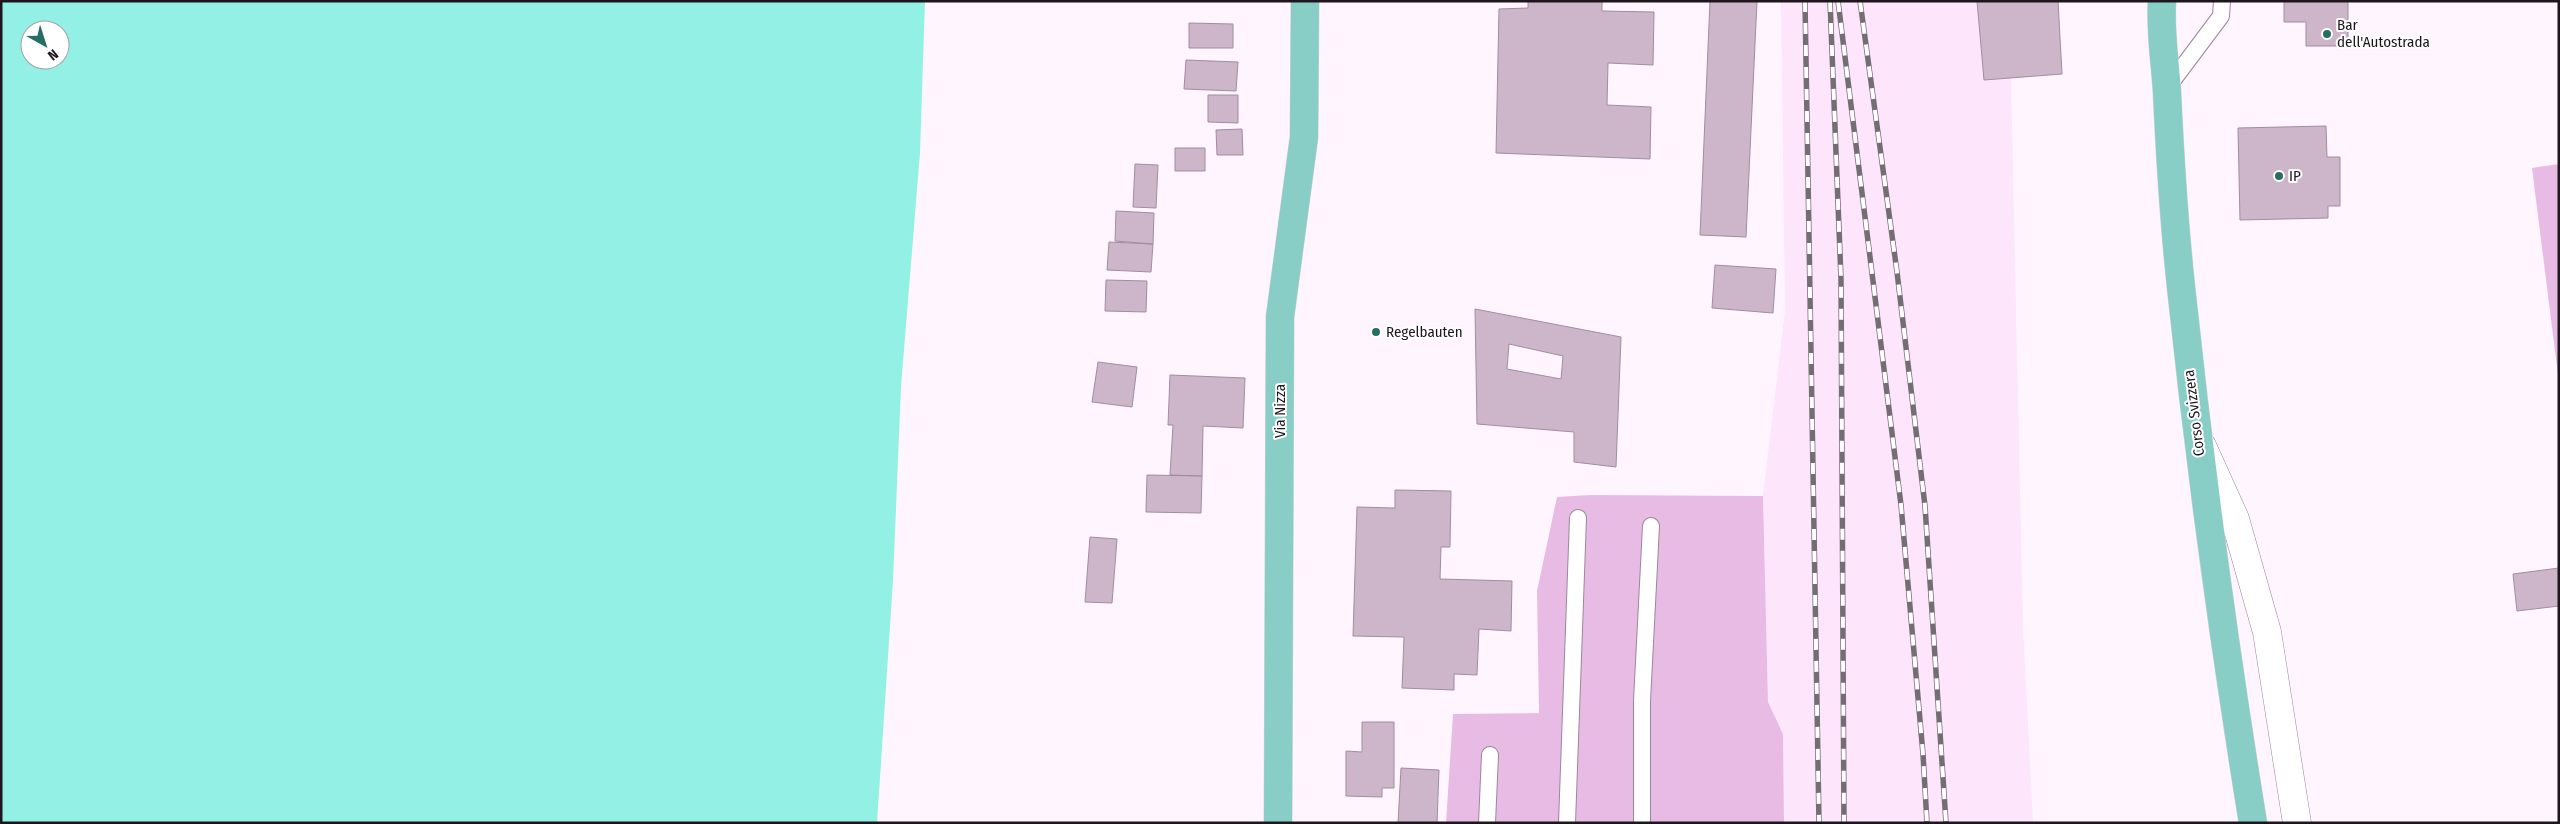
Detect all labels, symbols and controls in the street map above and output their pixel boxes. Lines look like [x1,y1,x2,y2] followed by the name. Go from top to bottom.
[2337,16,2430,51] place label: Bar dell'Autostrada
[20,20,70,70] north arrow
[2321,28,2333,40] marker: Bar dell'Autostrada
[44,45,61,64] text: N
[2289,167,2301,185] place label: IP
[2273,170,2285,182] marker: IP
[1386,323,1463,341] place label: Regelbauten
[1370,326,1382,338] marker: Regelbauten
[2180,369,2208,457] street label: Corso Svizzera
[1271,384,1289,438] street label: Via Nizza

